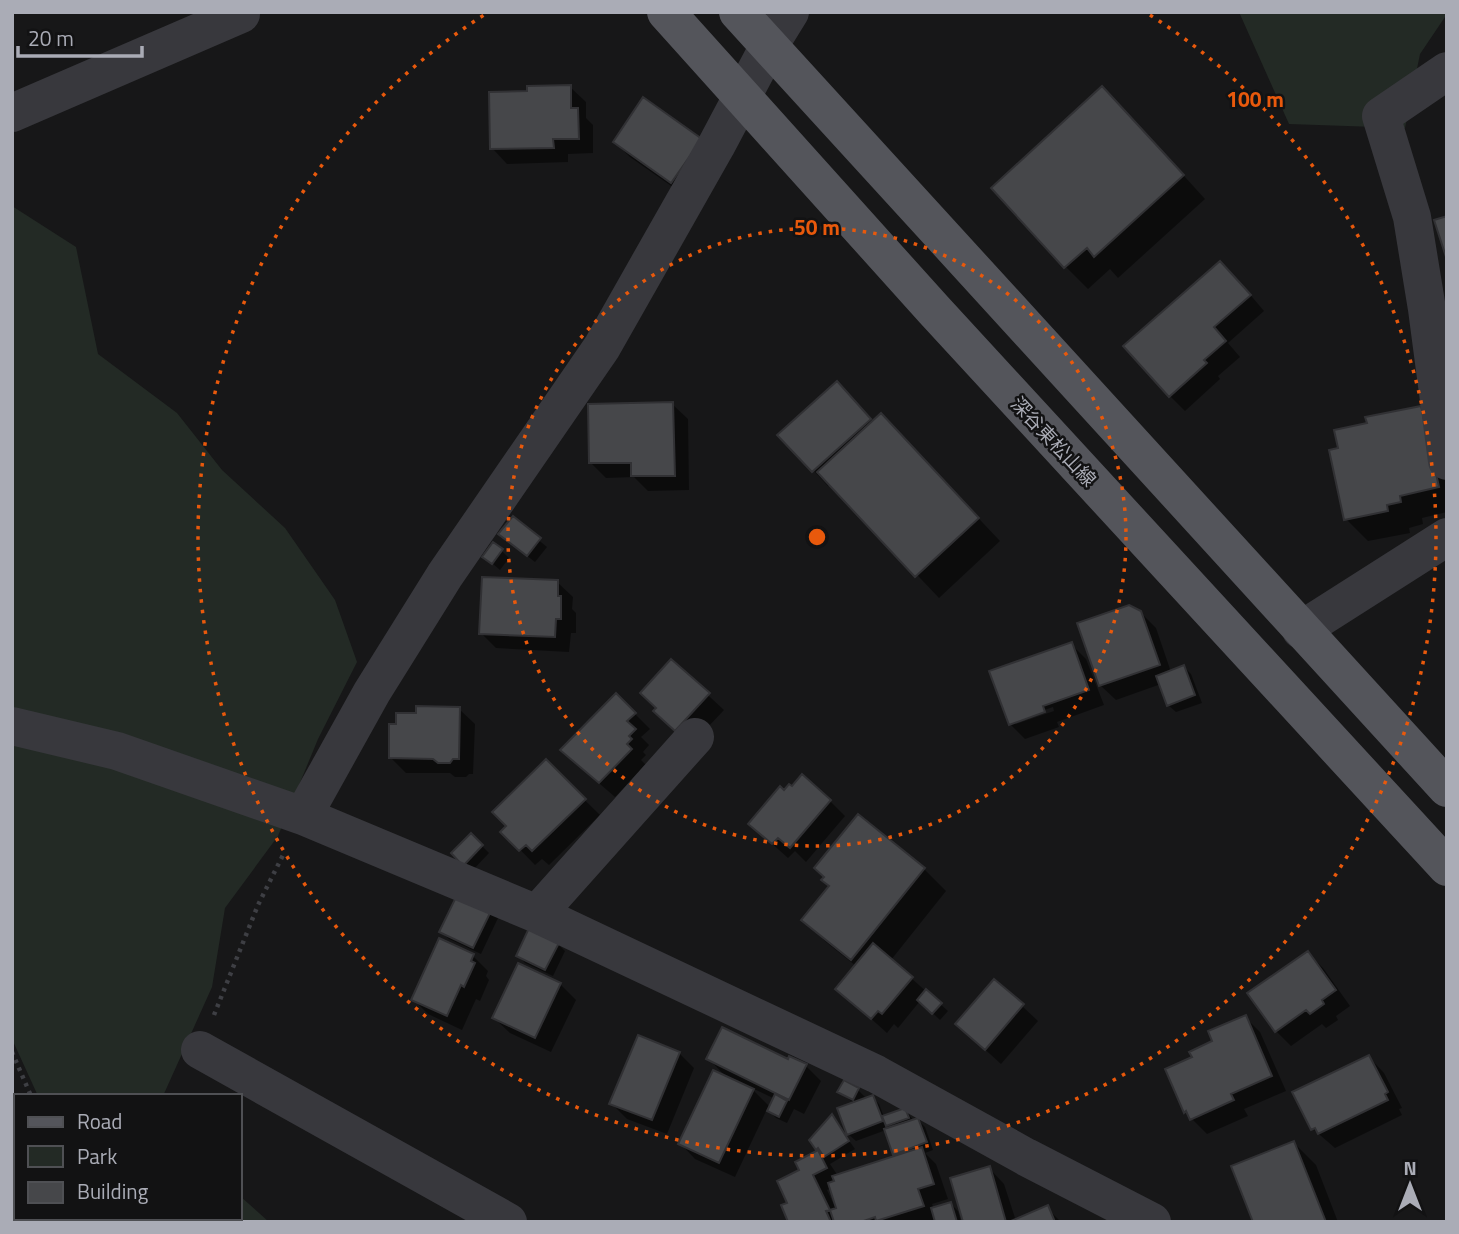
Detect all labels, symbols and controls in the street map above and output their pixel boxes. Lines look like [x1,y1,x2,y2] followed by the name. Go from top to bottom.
[18,14,142,58] scale bar
[28,22,74,54] text: 20 m
[1226,83,1284,115] text: 100 m
[794,211,840,243] text: 50 m
[1005,389,1103,493] street label: 深谷東松山線
[805,525,829,549] centre of rings
[14,1094,242,1220] legend
[77,1105,122,1137] text: Road
[77,1140,117,1172] text: Park
[1375,1150,1445,1220] north arrow
[1403,1153,1417,1182] text: N
[77,1175,149,1207] text: Building

